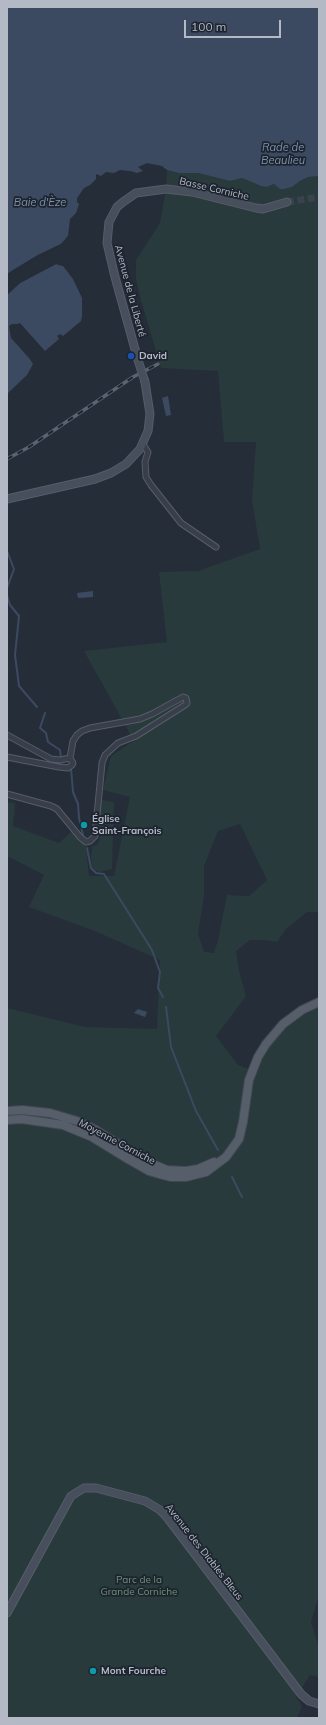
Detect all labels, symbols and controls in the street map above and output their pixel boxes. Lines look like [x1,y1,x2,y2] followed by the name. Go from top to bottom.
[186,12,283,38] scale bar
[191,19,226,34] text: 100 m
[261,141,305,167] water label: Rade de Beaulieu
[178,175,250,203] street label: Basse Corniche
[14,196,66,210] water label: Baie d'Èze
[112,244,148,338] street label: Avenue de la Liberté
[139,350,167,362] place label: David
[126,351,136,361] marker: David
[92,813,162,836] place label: Église Saint-François
[79,820,89,830] marker: Église Saint-François
[77,1117,157,1167] street label: Moyenne Corniche
[163,1501,245,1603] street label: Avenue des Diables Bleus
[100,1574,178,1598] park label: Parc de la Grande Corniche
[101,1665,166,1677] place label: Mont Fourche
[88,1666,98,1676] marker: Mont Fourche

